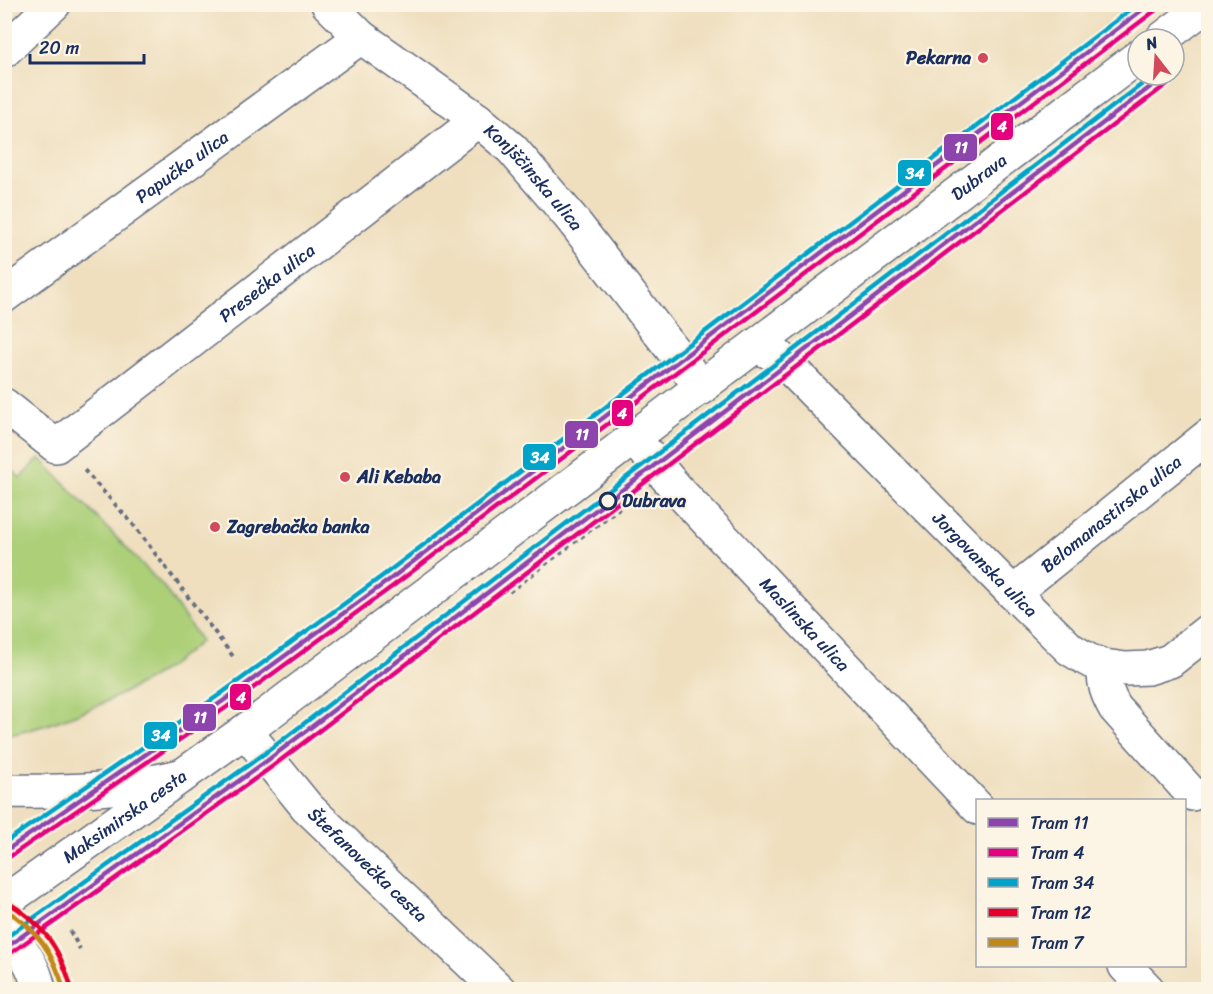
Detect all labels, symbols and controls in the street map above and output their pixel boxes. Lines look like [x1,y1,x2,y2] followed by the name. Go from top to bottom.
[30,27,144,65] scale bar
[1126,27,1186,87] north arrow
[1141,27,1162,59] text: N
[39,32,79,64] text: 20 m
[906,42,972,74] place label: Pekarna
[976,51,990,65] marker: Pekarna
[990,112,1014,141] line badge: 4
[996,112,1007,141] text: 4
[476,115,592,238] street label: Konjščinska ulica
[128,122,236,212] street label: Papučka ulica
[943,133,978,162] line badge: 11
[954,133,968,162] text: 11
[944,145,1014,209] street label: Dubrava
[897,159,932,187] line badge: 34
[905,159,924,188] text: 34
[212,235,322,331] street label: Presečka ulica
[611,399,634,427] line badge: 4
[616,399,627,428] text: 4
[564,420,599,449] line badge: 11
[575,420,589,449] text: 11
[522,443,557,471] line badge: 34
[530,443,549,472] text: 34
[1033,447,1189,581] street label: Belomanastirska ulica
[356,461,441,493] place label: Ali Kebaba
[338,470,352,484] marker: Ali Kebaba
[622,485,687,517] place label: Dubrava
[599,492,617,510] marker: Dubrava
[924,503,1046,625] street label: Jorgovanska ulica
[226,511,370,543] place label: Zagrebačka banka
[208,520,222,534] marker: Zagrebačka banka
[751,569,858,679] street label: Maslinska ulica
[229,683,252,711] line badge: 4
[235,683,246,712] text: 4
[182,703,217,732] line badge: 11
[193,703,207,732] text: 11
[143,721,178,750] line badge: 34
[151,721,170,750] text: 34
[55,761,194,872] street label: Maksimirska cesta
[300,799,436,931] street label: Štefanovečka cesta
[976,799,1186,967] legend
[1030,807,1089,839] text: Tram 11
[1030,837,1085,869] text: Tram 4
[1030,867,1094,899] text: Tram 34
[1030,897,1091,929] text: Tram 12
[1030,927,1085,959] text: Tram 7

